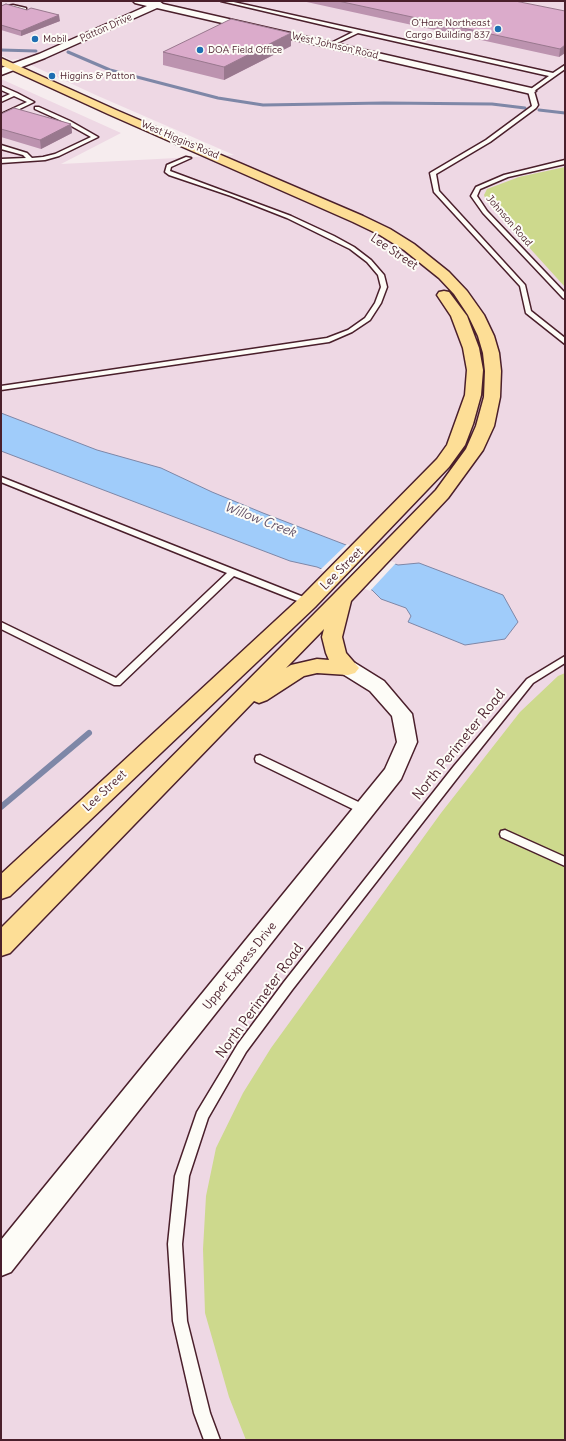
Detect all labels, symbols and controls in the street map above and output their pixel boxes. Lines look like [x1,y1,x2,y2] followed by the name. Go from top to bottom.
[78,11,134,45] street label: Patton Drive
[405,17,490,40] place label: O'Hare Northeast Cargo Building 837
[493,24,503,34] marker: O'Hare Northeast Cargo Building 837
[291,30,379,62] street label: West Johnson Road
[43,33,67,45] place label: Mobil
[30,34,40,44] marker: Mobil
[208,44,282,56] place label: DOA Field Office
[195,45,205,55] marker: DOA Field Office
[60,70,135,82] place label: Higgins & Patton
[47,71,57,81] marker: Higgins & Patton
[139,118,221,162] street label: West Higgins Road
[483,193,535,249] street label: Johnson Road
[368,231,420,273] street label: Lee Street
[222,499,298,541] water label: Willow Creek
[318,545,366,593] street label: Lee Street
[409,686,509,804] street label: North Perimeter Road
[80,767,130,815] street label: Lee Street
[200,919,280,1013] street label: Upper Express Drive
[213,941,307,1061] street label: North Perimeter Road

